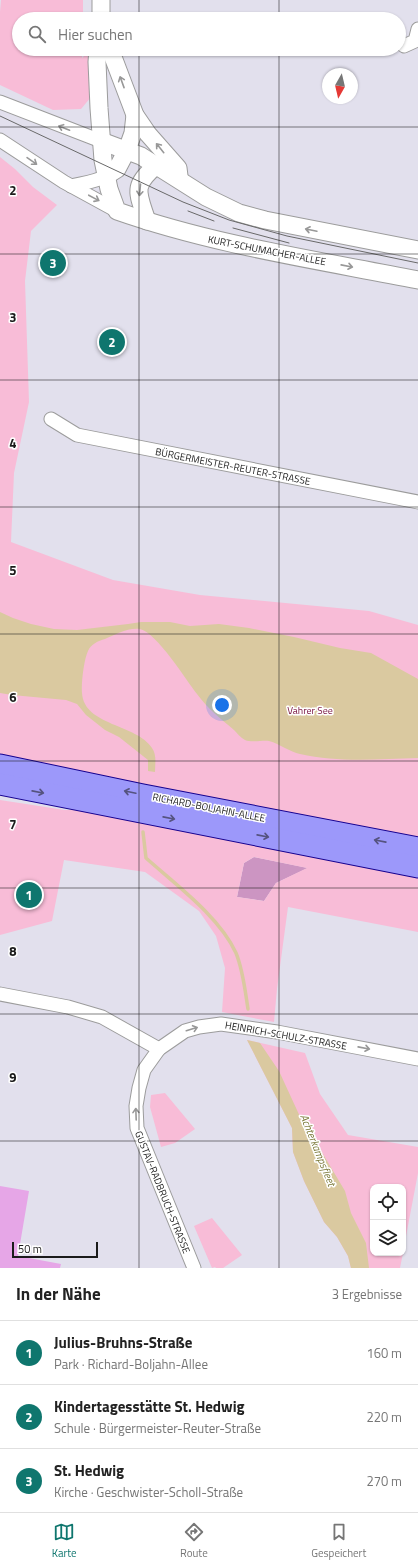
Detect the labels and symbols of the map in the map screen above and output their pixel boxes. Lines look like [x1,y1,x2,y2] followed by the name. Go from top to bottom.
[322,68,358,104] north arrow
[118,76,126,88] one-way arrow
[59,123,71,131] one-way arrow
[155,143,164,154] one-way arrow
[26,157,37,165] one-way arrow
[9,180,17,200] text: 2
[136,183,143,196] one-way arrow
[88,195,100,203] one-way arrow
[305,225,318,233] one-way arrow
[207,232,328,269] street label: KURT-SCHUMACHER-ALLEE
[40,248,66,278] pin: 3
[341,262,354,270] one-way arrow
[9,307,17,327] text: 3
[99,327,125,357] pin: 2
[9,433,17,453] text: 4
[154,444,312,489] street label: BÜRGERMEISTER-REUTER-STRASSE
[9,560,17,580] text: 5
[9,687,17,707] text: 6
[212,695,232,715] your location
[287,703,333,718] park label: Vahrer See
[31,788,44,796] one-way arrow
[124,788,137,796] one-way arrow
[151,789,267,826] street label: RICHARD-BOLJAHN-ALLEE
[9,814,17,834] text: 7
[163,814,176,822] one-way arrow
[257,833,270,841] one-way arrow
[374,837,387,845] one-way arrow
[16,880,42,910] pin: 1
[9,941,17,961] text: 8
[224,1017,348,1054] street label: HEINRICH-SCHULZ-STRASSE
[185,1025,198,1032] one-way arrow
[357,1045,370,1053] one-way arrow
[9,1067,17,1087] text: 9
[133,1108,140,1121] one-way arrow
[296,1112,340,1190] water label: Achterkampsfleet
[131,1129,194,1256] street label: GUSTAV-RADBRUCH-STRASSE
[12,1240,98,1259] scale bar

